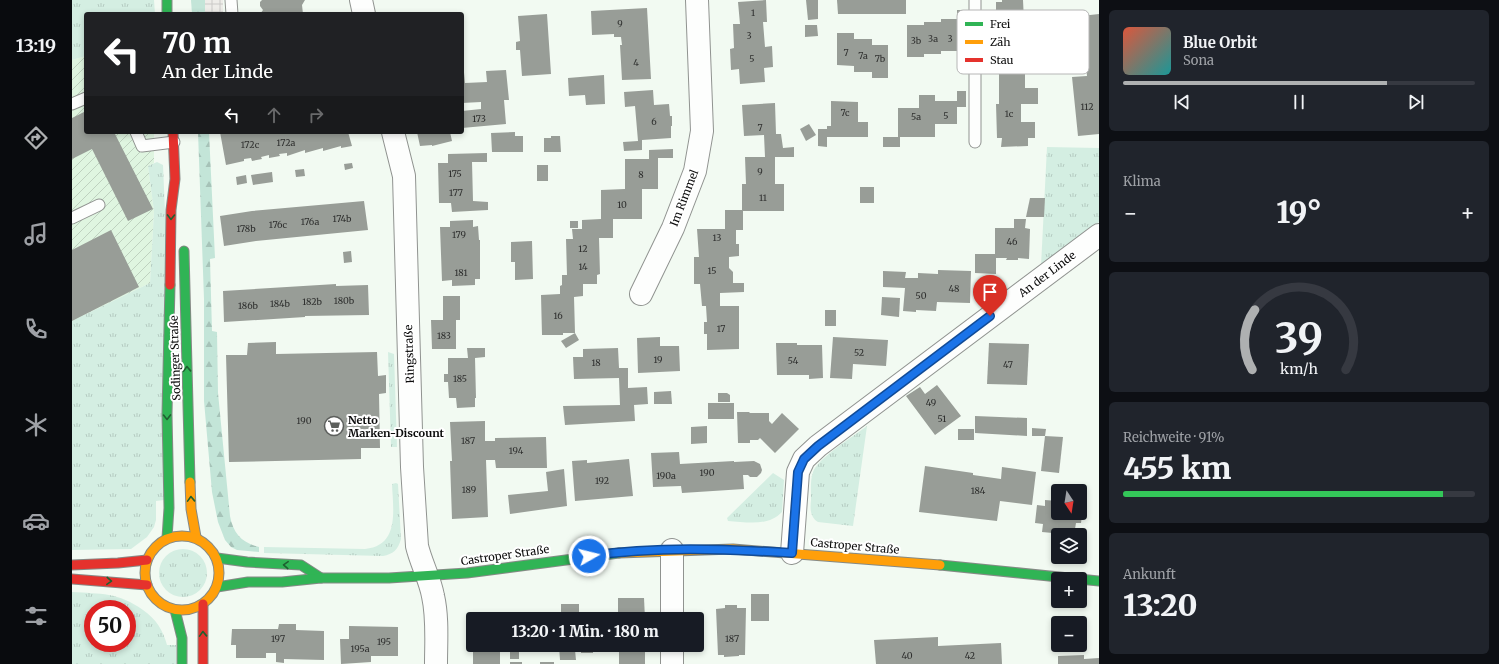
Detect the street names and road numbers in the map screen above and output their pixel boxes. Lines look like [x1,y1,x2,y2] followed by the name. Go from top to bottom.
[667,167,701,228] street label: Im Rimmel
[1015,248,1078,301] street label: An der Linde
[167,315,183,401] street label: Sodinger Straße
[401,324,417,384] street label: Ringstraße
[810,535,900,557] street label: Castroper Straße
[460,542,550,568] street label: Castroper Straße

